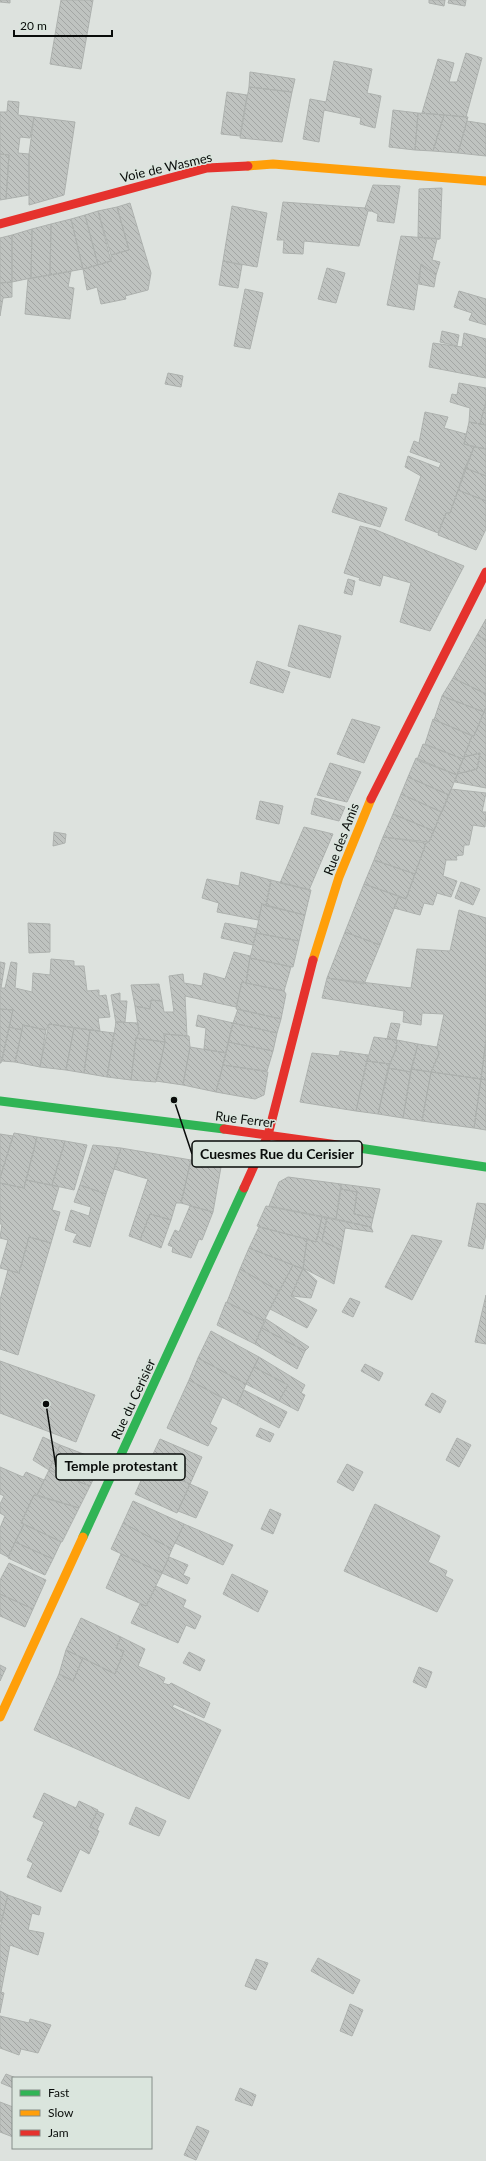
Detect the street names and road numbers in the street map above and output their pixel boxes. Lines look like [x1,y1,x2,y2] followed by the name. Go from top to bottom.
[118,149,214,185] street label: Voie de Wasmes
[320,800,362,877] street label: Rue des Amis
[214,1107,276,1131] street label: Rue Ferrer
[107,1356,159,1442] street label: Rue du Cerisier

